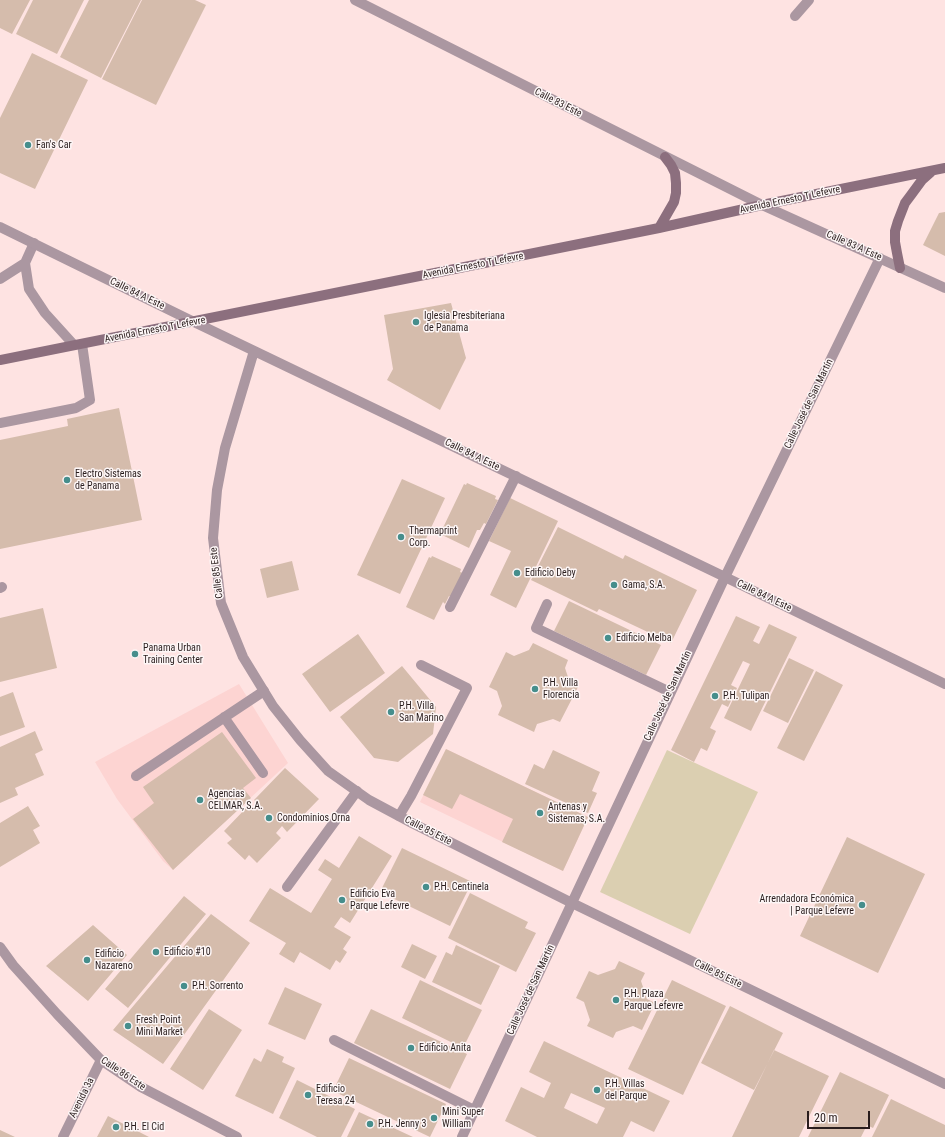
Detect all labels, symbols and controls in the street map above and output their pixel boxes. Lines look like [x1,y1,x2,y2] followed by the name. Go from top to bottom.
[532,86,584,120] street label: Calle 83 Este
[36,139,71,151] place label: Fan's Car
[23,140,33,150] marker: Fan's Car
[739,183,841,217] street label: Avenida Ernesto T Lefevre
[824,228,884,264] street label: Calle 83 A Este
[422,250,524,282] street label: Avenida Ernesto T Lefevre
[108,276,166,312] street label: Calle 84 A Este
[424,310,505,334] place label: Iglesia Presbiteriana de Panama
[104,314,206,346] street label: Avenida Ernesto T Lefevre
[411,317,421,327] marker: Iglesia Presbiteriana de Panama
[782,357,836,451] street label: Calle José de San Martín
[443,437,501,473] street label: Calle 84 A Este
[75,468,141,492] place label: Electro Sistemas de Panama
[62,475,72,485] marker: Electro Sistemas de Panama
[409,525,457,548] place label: Thermaprint Corp.
[396,532,406,542] marker: Thermaprint Corp.
[208,547,226,599] street label: Calle 85 Este
[525,567,576,579] place label: Edificio Deby
[512,568,522,578] marker: Edificio Deby
[735,578,793,614] street label: Calle 84 A Este
[622,579,666,591] place label: Gama, S.A.
[609,580,619,590] marker: Gama, S.A.
[616,632,672,644] place label: Edificio Melba
[603,633,613,643] marker: Edificio Melba
[143,642,203,666] place label: Panama Urban Training Center
[130,649,140,659] marker: Panama Urban Training Center
[642,649,694,743] street label: Calle José de San Martín
[543,677,579,700] place label: P.H. Villa Florencia
[530,684,540,694] marker: P.H. Villa Florencia
[723,690,769,702] place label: P.H. Tulipan
[710,691,720,701] marker: P.H. Tulipan
[399,700,444,724] place label: P.H. Villa San Marino
[386,707,396,717] marker: P.H. Villa San Marino
[208,788,263,812] place label: Agencias CELMAR, S.A.
[195,795,205,805] marker: Agencias CELMAR, S.A.
[548,801,605,824] place label: Antenas y Sistemas, S.A.
[535,808,545,818] marker: Antenas y Sistemas, S.A.
[277,812,350,824] place label: Condominios Orna
[264,813,274,823] marker: Condominios Orna
[402,814,454,848] street label: Calle 85 Este
[434,881,489,893] place label: P.H. Centinela
[421,882,431,892] marker: P.H. Centinela
[350,888,409,912] place label: Edificio Eva Parque Lefevre
[759,893,854,916] place label: Arrendadora Económica | Parque Lefevre
[337,895,347,905] marker: Edificio Eva Parque Lefevre
[857,900,867,910] marker: Arrendadora Económica | Parque Lefevre
[505,943,557,1037] street label: Calle José de San Martín
[164,946,211,958] place label: Edificio #10
[151,947,161,957] marker: Edificio #10
[95,948,133,972] place label: Edificio Nazareno
[82,955,92,965] marker: Edificio Nazareno
[692,957,744,991] street label: Calle 85 Este
[192,980,243,992] place label: P.H. Sorrento
[179,981,189,991] marker: P.H. Sorrento
[624,988,683,1012] place label: P.H. Plaza Parque Lefevre
[611,995,621,1005] marker: P.H. Plaza Parque Lefevre
[136,1014,183,1038] place label: Fresh Point Mini Market
[123,1021,133,1031] marker: Fresh Point Mini Market
[419,1042,471,1054] place label: Edificio Anita
[406,1043,416,1053] marker: Edificio Anita
[98,1055,148,1093] street label: Calle 86 Este
[67,1076,97,1120] street label: Avenida 3a
[605,1078,647,1102] place label: P.H. Villas del Parque
[316,1083,355,1106] place label: Edificio Teresa 24
[592,1085,602,1095] marker: P.H. Villas del Parque
[303,1090,313,1100] marker: Edificio Teresa 24
[809,1103,872,1129] scale bar
[442,1106,484,1130] place label: Mini Super William
[814,1111,838,1125] text: 20 m
[429,1113,439,1123] marker: Mini Super William
[378,1118,426,1130] place label: P.H. Jenny 3
[365,1119,375,1129] marker: P.H. Jenny 3
[124,1121,164,1133] place label: P.H. El Cid
[111,1122,121,1132] marker: P.H. El Cid

